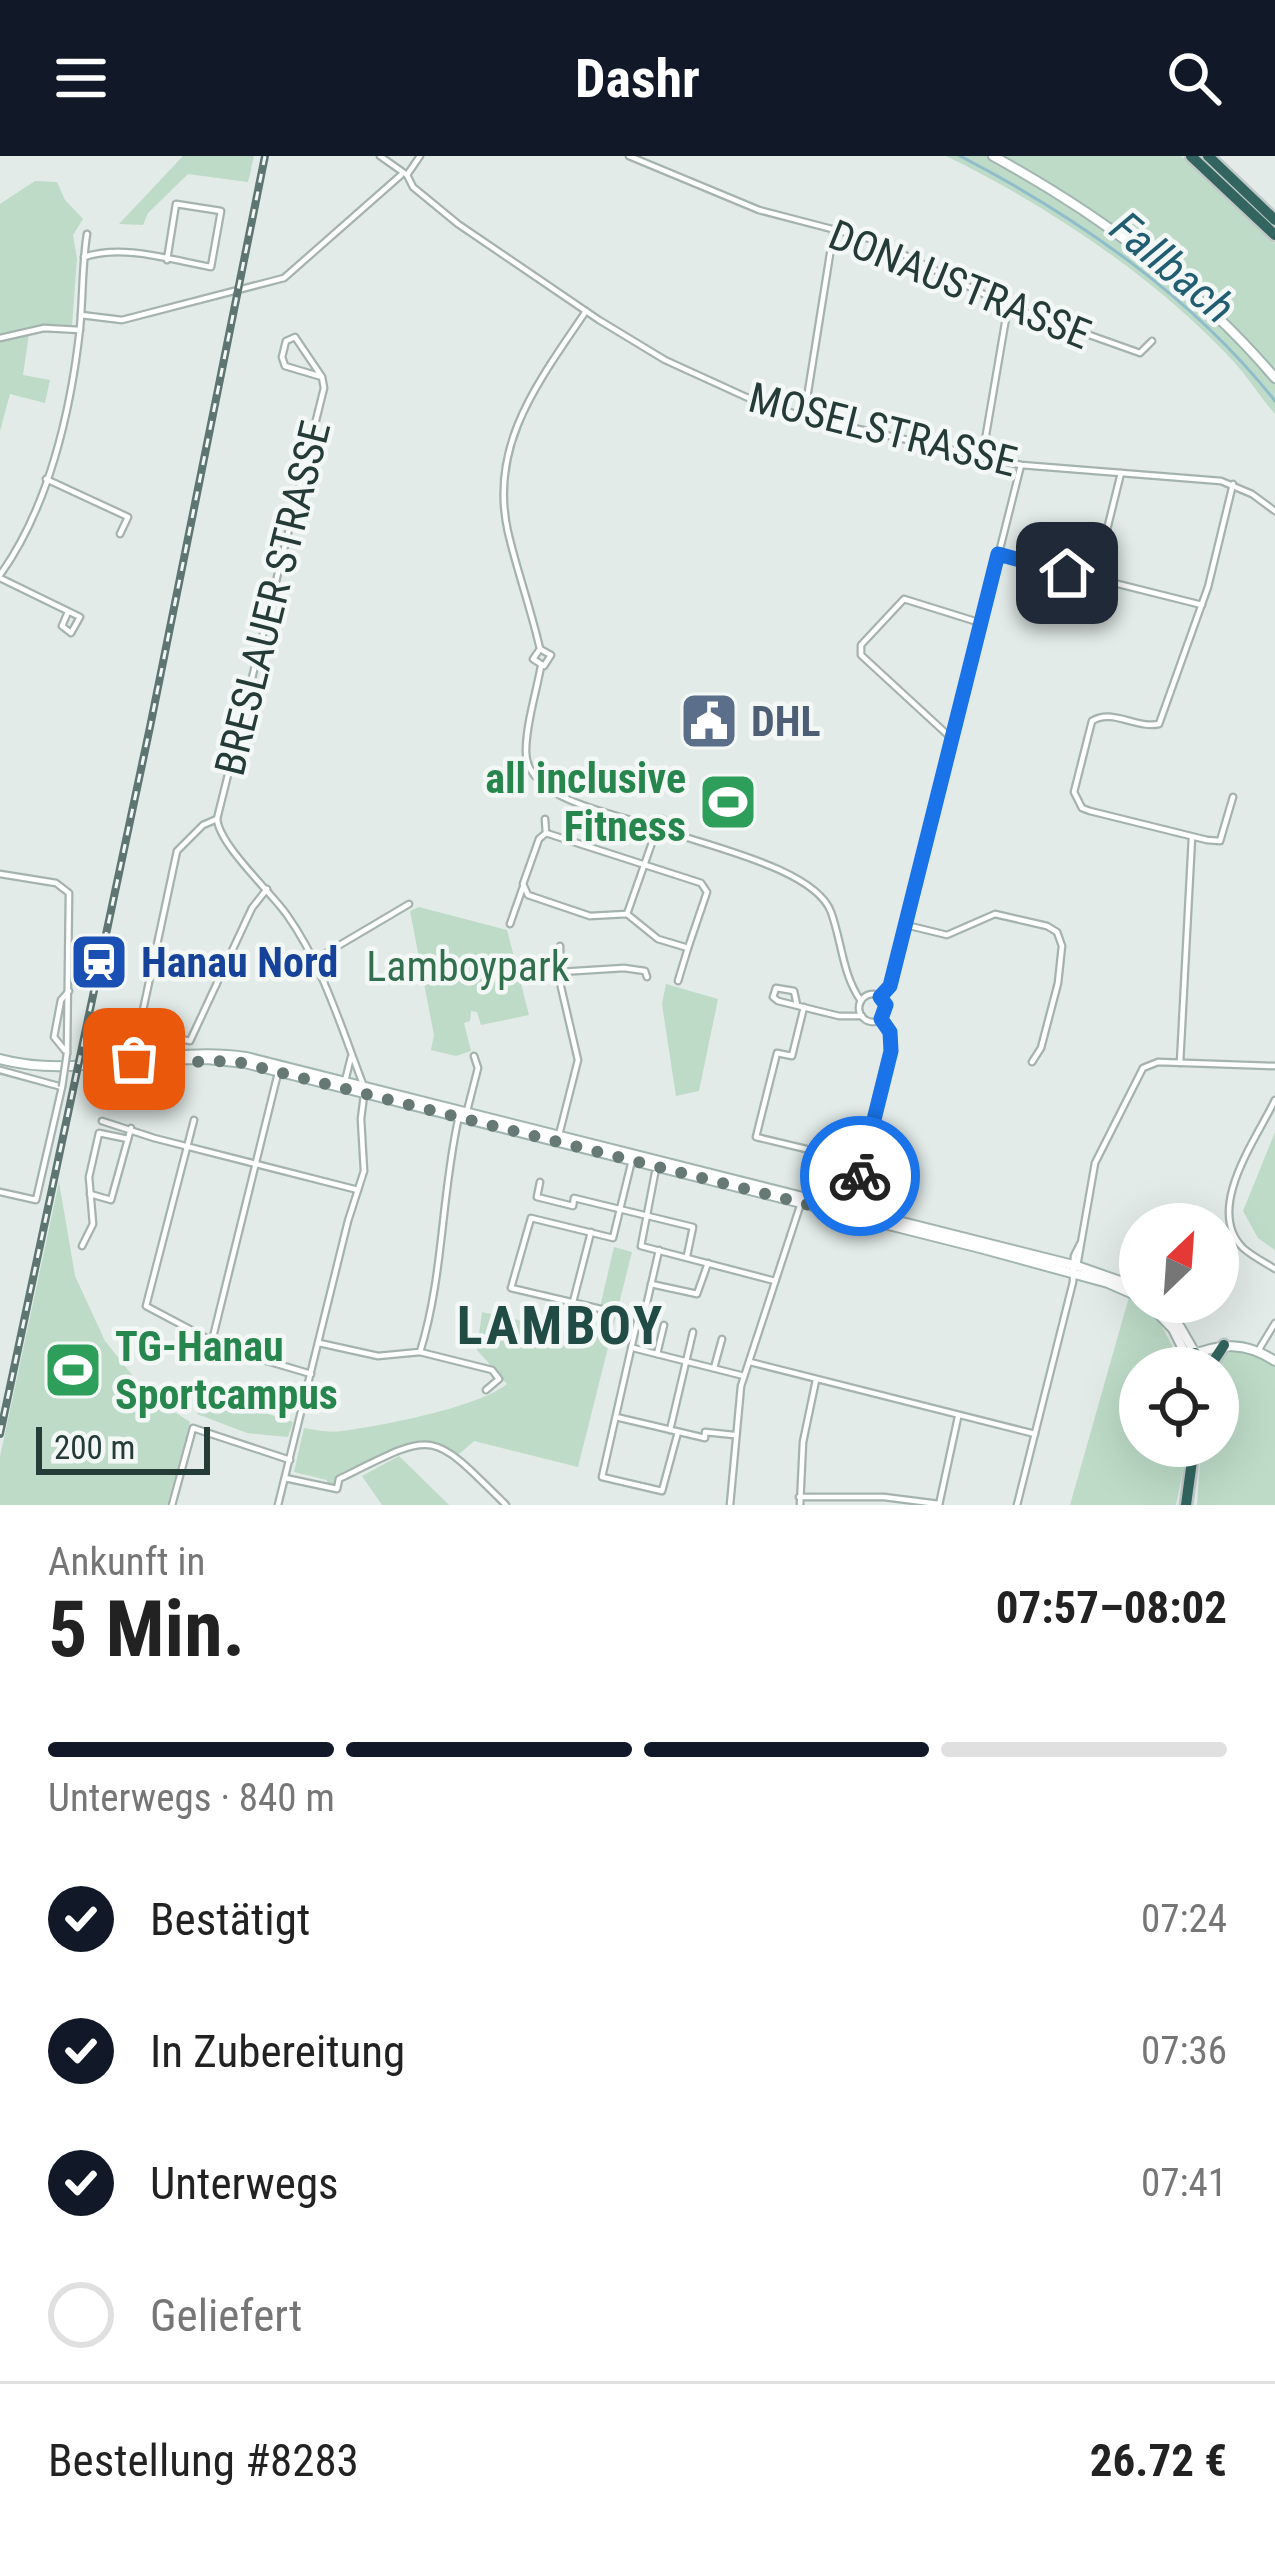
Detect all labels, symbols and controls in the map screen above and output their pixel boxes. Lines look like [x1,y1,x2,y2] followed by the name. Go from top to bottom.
[48,45,114,111] icon: menu
[1161,45,1227,111] icon: search
[575,47,700,110] text: Dashr
[1100,201,1245,334] water label: Fallbach
[822,210,1098,359] street label: DONAUSTRASSE
[744,373,1022,486] street label: MOSELSTRASSE
[205,416,340,780] street label: BRESLAUER STRASSE
[1016,522,1118,624] pin
[1034,540,1100,606] icon: home
[678,690,740,752] public building icon: DHL
[751,697,821,746] place label: DHL
[485,754,686,851] place label: all inclusive Fitness
[697,771,759,833] sports icon: all inclusive Fitness
[68,931,130,993] station icon: Hanau Nord
[141,938,338,987] place label: Hanau Nord
[366,942,570,991] park label: Lamboypark
[83,1008,185,1110] pin
[101,1026,167,1092] icon: bag
[800,1116,920,1236] courier
[827,1143,893,1209] icon: bike
[1119,1203,1239,1323] north arrow
[1119,1203,1239,1467] map controls
[457,1294,665,1357] district label: LAMBOY
[115,1322,338,1419] place label: TG-Hanau Sportcampus
[42,1339,104,1401] sports icon: TG-Hanau Sportcampus
[1119,1347,1239,1467] button: locate
[36,1421,210,1474] scale bar
[54,1428,135,1467] text: 200 m
[48,1539,205,1585] text: Ankunft in
[996,1581,1227,1634] text: 07:57–08:02
[48,1584,245,1675] text: 5 Min.
[48,1775,335,1821] text: Unterwegs · 840 m
[48,1886,114,1952] icon: check
[150,1893,310,1946] text: Bestätigt
[1141,1896,1227,1942] text: 07:24
[48,2018,114,2084] icon: check
[150,2025,405,2078] text: In Zubereitung
[1141,2028,1227,2074] text: 07:36
[48,2150,114,2216] icon: check
[150,2157,339,2210] text: Unterwegs
[1141,2160,1227,2206] text: 07:41
[150,2289,302,2342] text: Geliefert
[48,2434,359,2487] text: Bestellung #8283
[1090,2434,1227,2487] text: 26.72 €

